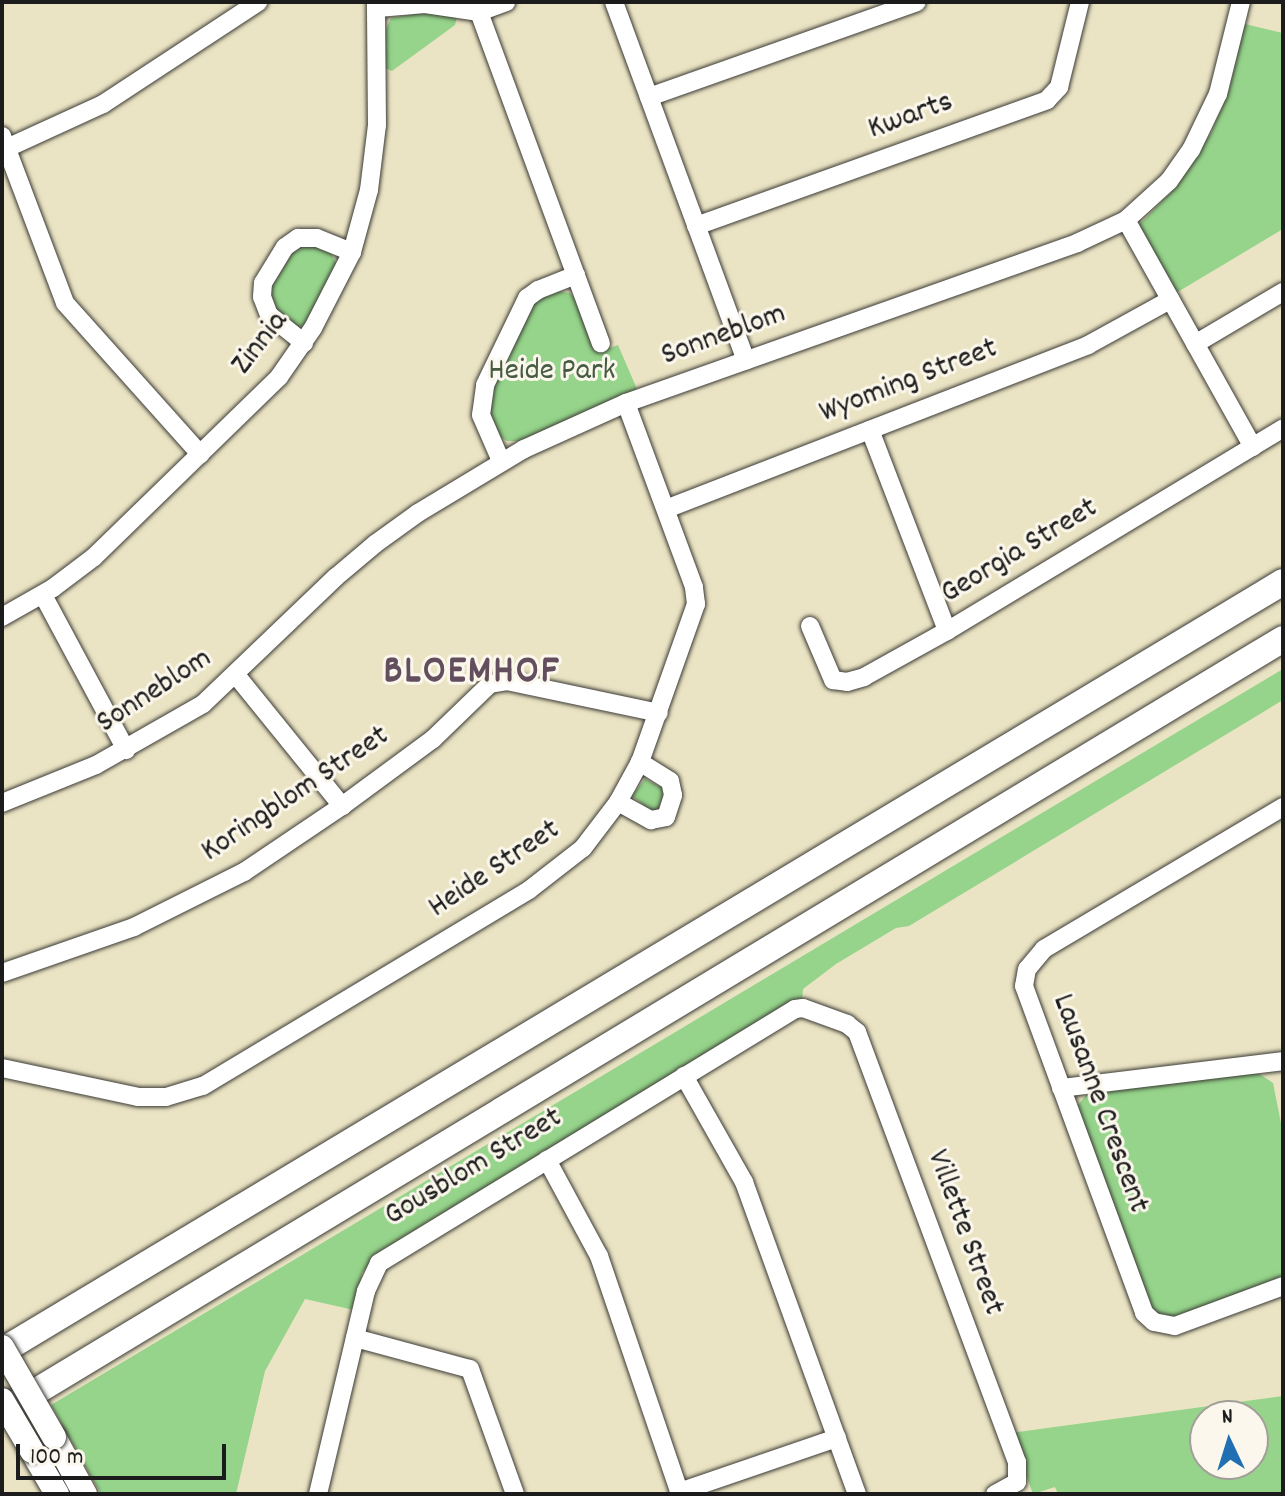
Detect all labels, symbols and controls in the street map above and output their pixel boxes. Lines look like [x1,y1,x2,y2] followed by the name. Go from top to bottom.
[863,84,959,150] street label: Kwarts
[656,296,792,376] street label: Sonneblom
[224,304,298,384] street label: Zinnia
[815,331,1003,433] street label: Wyoming Street
[488,353,616,391] park label: Heide Park
[935,490,1105,614] street label: Georgia Street
[90,641,220,743] street label: Sonneblom
[383,650,561,698] district label: BLOEMHOF
[195,718,397,872] street label: Koringblom Street
[422,812,568,928] street label: Heide Street
[1042,989,1156,1219] street label: Lausanne Crescent
[378,1100,570,1236] street label: Gousblom Street
[916,1145,1012,1321] street label: Villette Street
[1189,1400,1269,1480] north arrow
[1221,1402,1234,1433] text: N
[20,1428,230,1478] scale bar
[30,1441,83,1475] text: 100 m

